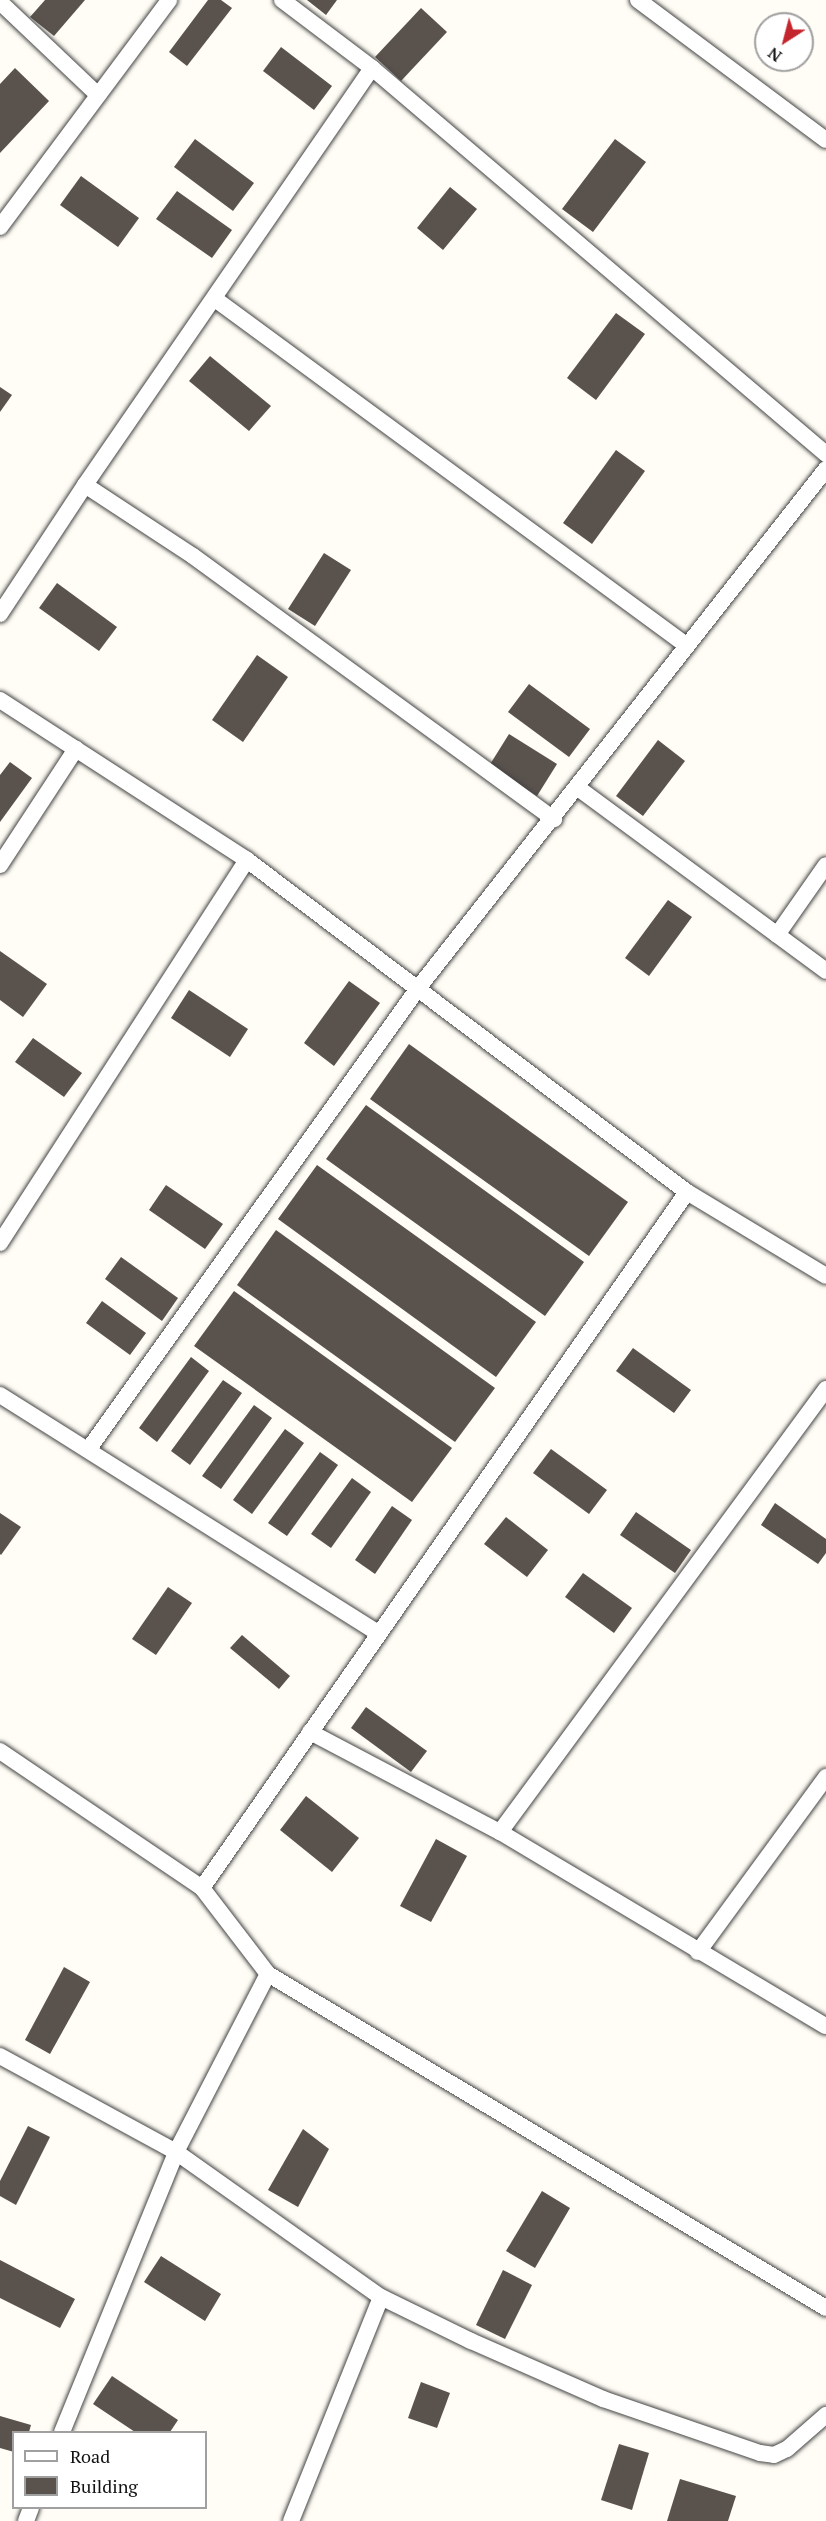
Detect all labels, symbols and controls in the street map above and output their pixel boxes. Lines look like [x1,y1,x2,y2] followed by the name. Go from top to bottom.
[754,12,814,72] north arrow
[763,42,786,67] text: N
[12,2431,207,2509] legend
[70,2444,110,2468] text: Road
[70,2474,138,2498] text: Building

